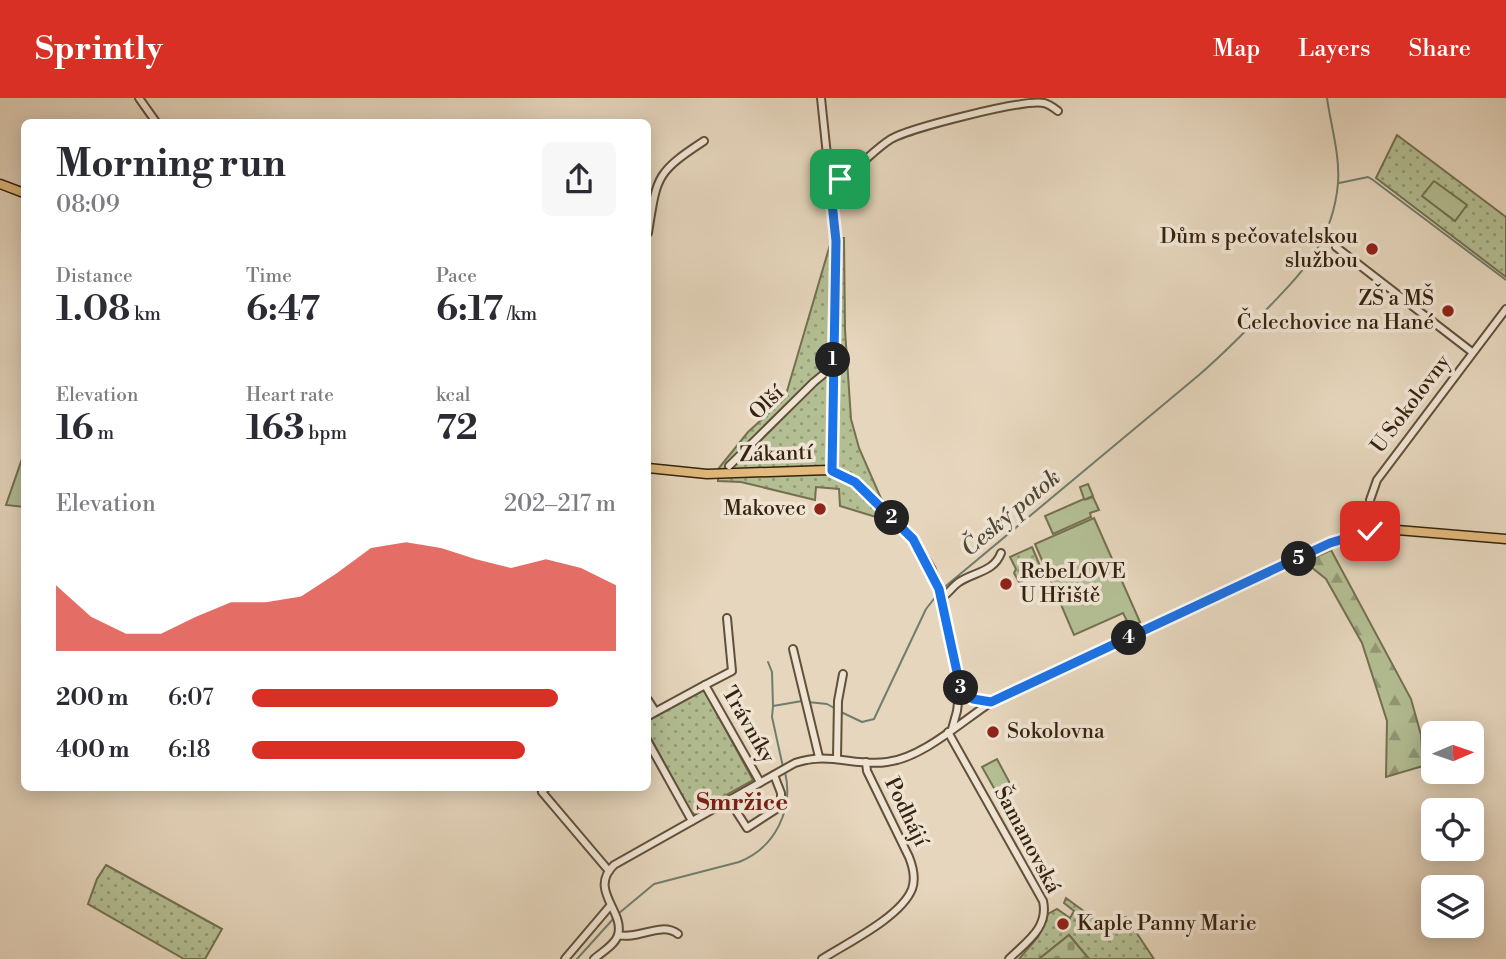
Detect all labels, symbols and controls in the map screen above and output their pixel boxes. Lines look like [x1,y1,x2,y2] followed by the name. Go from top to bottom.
[35,29,163,70] text: Sprintly
[1213,34,1260,64] text: Map
[1298,34,1370,64] text: Layers
[1408,34,1471,64] text: Share
[56,141,286,188] text: Morning run
[542,142,616,216] button: share
[810,149,870,209] pin
[821,160,859,198] icon: arrive
[56,191,120,219] text: 08:09
[1160,224,1358,274] place label: Dům s pečovatelskou službou
[1364,241,1380,257] marker: Dům s pečovatelskou službou
[56,264,133,288] text: Distance
[246,264,292,288] text: Time
[436,264,477,288] text: Pace
[1237,283,1434,336] place label: ZŠ a MŠ Čelechovice na Hané
[56,288,130,331] text: 1.08
[246,288,320,331] text: 6:47
[436,288,503,331] text: 6:17
[130,302,161,326] text: km
[503,302,537,326] text: /km
[1440,303,1456,319] marker: ZŠ a MŠ Čelechovice na Hané
[816,342,850,378] pin: 1
[828,347,837,371] text: 1
[1365,349,1457,458] street label: U Sokolovny
[744,379,791,426] street label: Olší
[56,383,138,407] text: Elevation
[246,383,334,407] text: Heart rate
[436,383,470,407] text: kcal
[56,407,94,450] text: 16
[246,407,305,450] text: 163
[436,407,478,450] text: 72
[94,421,114,445] text: m
[305,421,347,445] text: bpm
[739,440,814,468] street label: Zákantí
[954,461,1066,563] water label: Český potok
[56,490,156,518] text: Elevation
[504,490,616,518] text: 202–217 m
[723,496,806,522] place label: Makovec
[874,500,910,536] pin: 2
[812,501,828,517] marker: Makovec
[1340,501,1400,561] pin
[886,505,897,529] text: 2
[1351,512,1389,550] icon: check
[1282,542,1316,576] pin: 5
[1293,546,1304,570] text: 5
[1020,559,1126,609] place label: RebeLOVE U Hřiště
[998,576,1014,592] marker: RebeLOVE U Hřiště
[1112,620,1146,656] pin: 4
[1122,625,1135,649] text: 4
[944,670,978,706] pin: 3
[955,675,966,699] text: 3
[716,682,781,769] street label: Trávníky
[56,684,128,712] text: 200 m
[168,684,214,712] text: 6:07
[1007,719,1105,745] place label: Sokolovna
[1421,721,1484,784] north arrow
[1421,721,1484,938] map controls
[985,724,1001,740] marker: Sokolovna
[56,736,129,764] text: 400 m
[168,736,211,764] text: 6:18
[878,773,934,852] street label: Podhájí
[988,781,1069,898] street label: Šamanovská
[696,788,788,818] district label: Smržice
[1421,798,1484,861] button: locate
[1421,875,1484,938] button: layers
[1077,911,1257,937] place label: Kaple Panny Marie
[1055,916,1071,932] marker: Kaple Panny Marie

